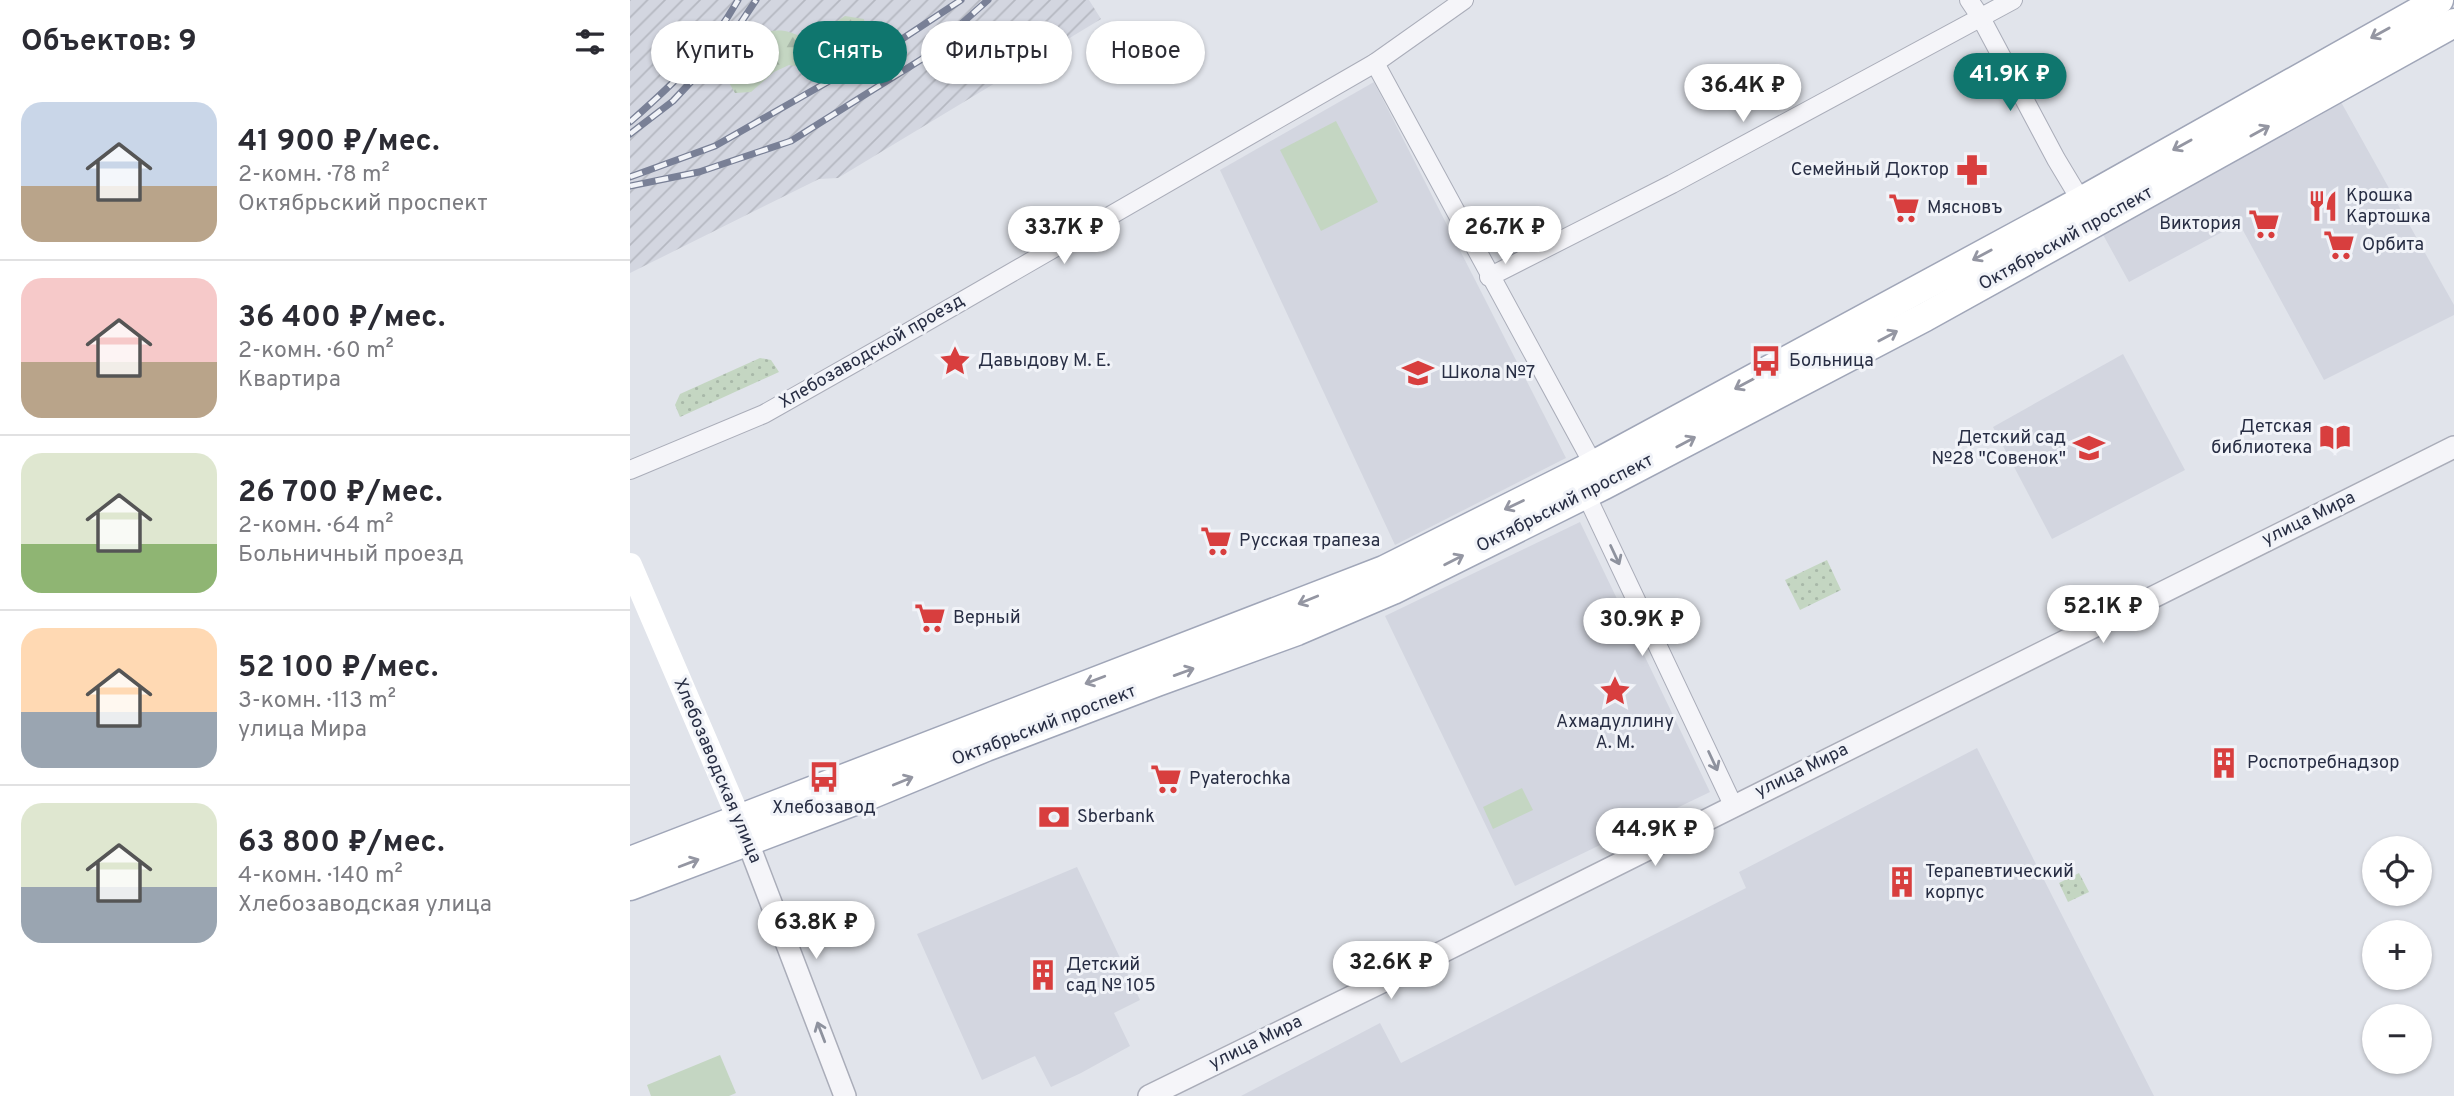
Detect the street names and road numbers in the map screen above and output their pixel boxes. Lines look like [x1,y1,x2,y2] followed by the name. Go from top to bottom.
[1975,182,2157,296] street label: Октябрьский проспект
[775,289,969,415] street label: Хлебозаводской проезд
[1473,449,1657,559] street label: Октябрьский проспект
[2259,487,2359,551] street label: улица Мира
[668,675,766,867] street label: Хлебозаводская улица
[949,680,1139,772] street label: Октябрьский проспект
[1752,739,1852,803] street label: улица Мира
[1206,1011,1306,1075] street label: улица Мира

